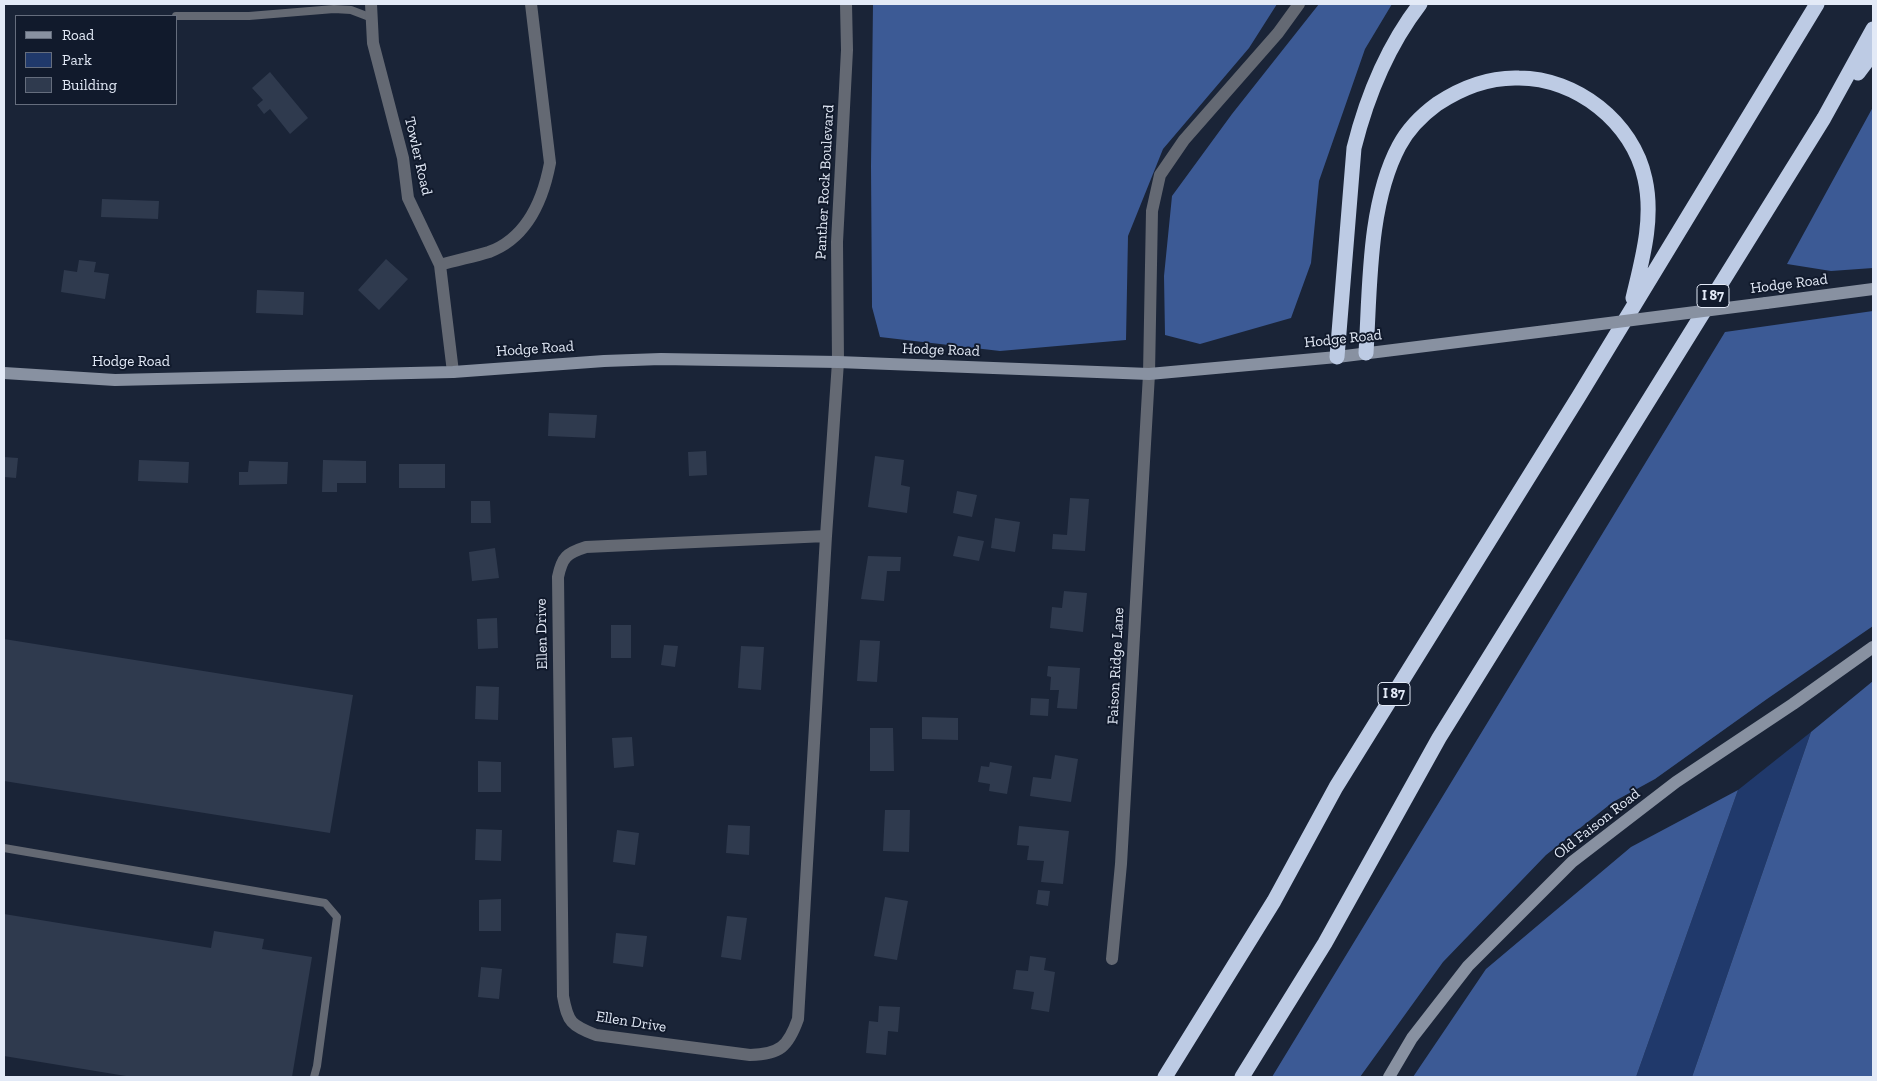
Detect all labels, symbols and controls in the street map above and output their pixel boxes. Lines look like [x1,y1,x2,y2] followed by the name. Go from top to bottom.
[15,15,178,105] legend
[62,26,94,44] text: Road
[62,51,92,69] text: Park
[62,76,117,94] text: Building
[812,104,838,260] street label: Panther Rock Boulevard
[400,115,436,197] street label: Towler Road
[1749,270,1829,298] street label: Hodge Road
[1697,284,1729,308] road number: I 87
[1303,326,1383,352] street label: Hodge Road
[496,337,574,361] street label: Hodge Road
[902,340,980,360] street label: Hodge Road
[92,353,170,371] street label: Hodge Road
[532,598,552,670] street label: Ellen Drive
[1104,607,1128,725] street label: Faison Ridge Lane
[1378,682,1410,706] road number: I 87
[1550,785,1644,863] street label: Old Faison Road
[594,1008,668,1036] street label: Ellen Drive

